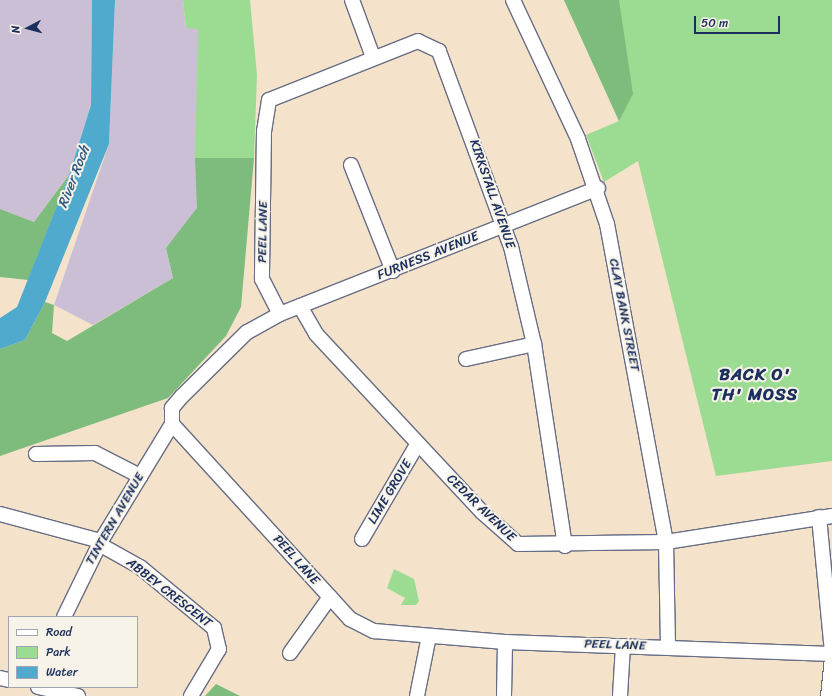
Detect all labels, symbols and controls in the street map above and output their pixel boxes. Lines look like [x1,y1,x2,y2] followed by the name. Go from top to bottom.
[8,8,48,48] north arrow
[696,8,782,34] scale bar
[701,12,728,34] text: 50 m
[6,25,25,34] text: N
[466,137,518,251] street label: KIRKSTALL AVENUE
[54,143,94,211] water label: River Roch
[255,201,271,263] street label: PEEL LANE
[375,229,481,283] street label: FURNESS AVENUE
[605,257,643,373] street label: CLAY BANK STREET
[713,365,797,405] district label: BACK O' TH' MOSS
[365,457,415,527] street label: LIME GROVE
[82,470,148,568] street label: TINTERN AVENUE
[443,471,519,545] street label: CEDAR AVENUE
[269,532,323,588] street label: PEEL LANE
[123,555,215,631] street label: ABBEY CRESCENT
[8,616,138,688] legend
[46,621,72,643] text: Road
[584,636,646,654] street label: PEEL LANE
[46,641,71,663] text: Park
[46,661,78,683] text: Water

